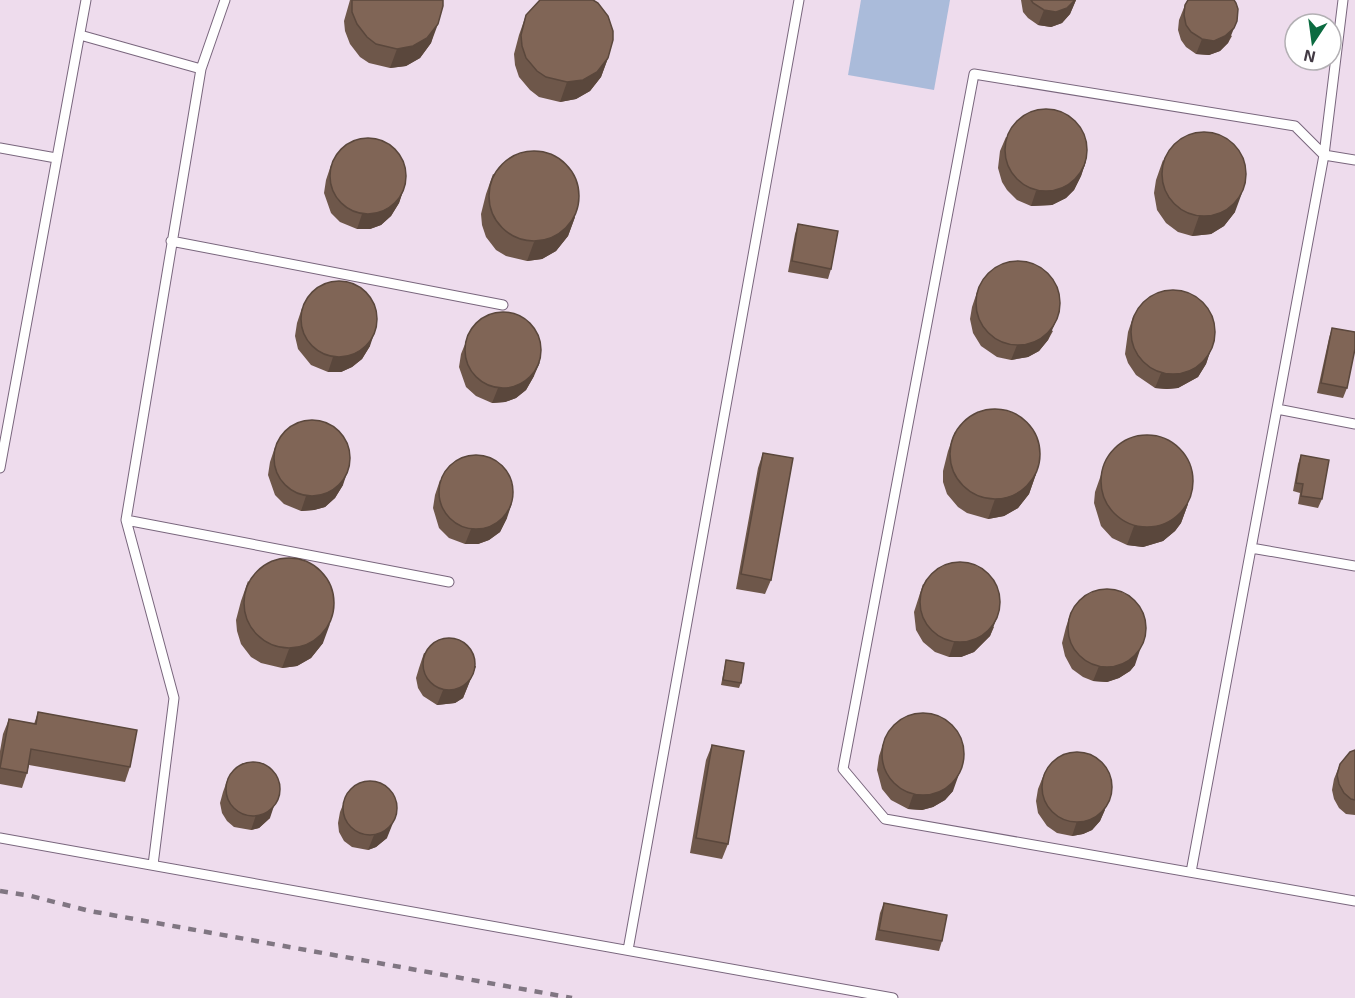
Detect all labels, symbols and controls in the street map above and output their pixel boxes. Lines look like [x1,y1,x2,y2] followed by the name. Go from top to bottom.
[1283,12,1343,72] north arrow
[1302,47,1317,68] text: N

